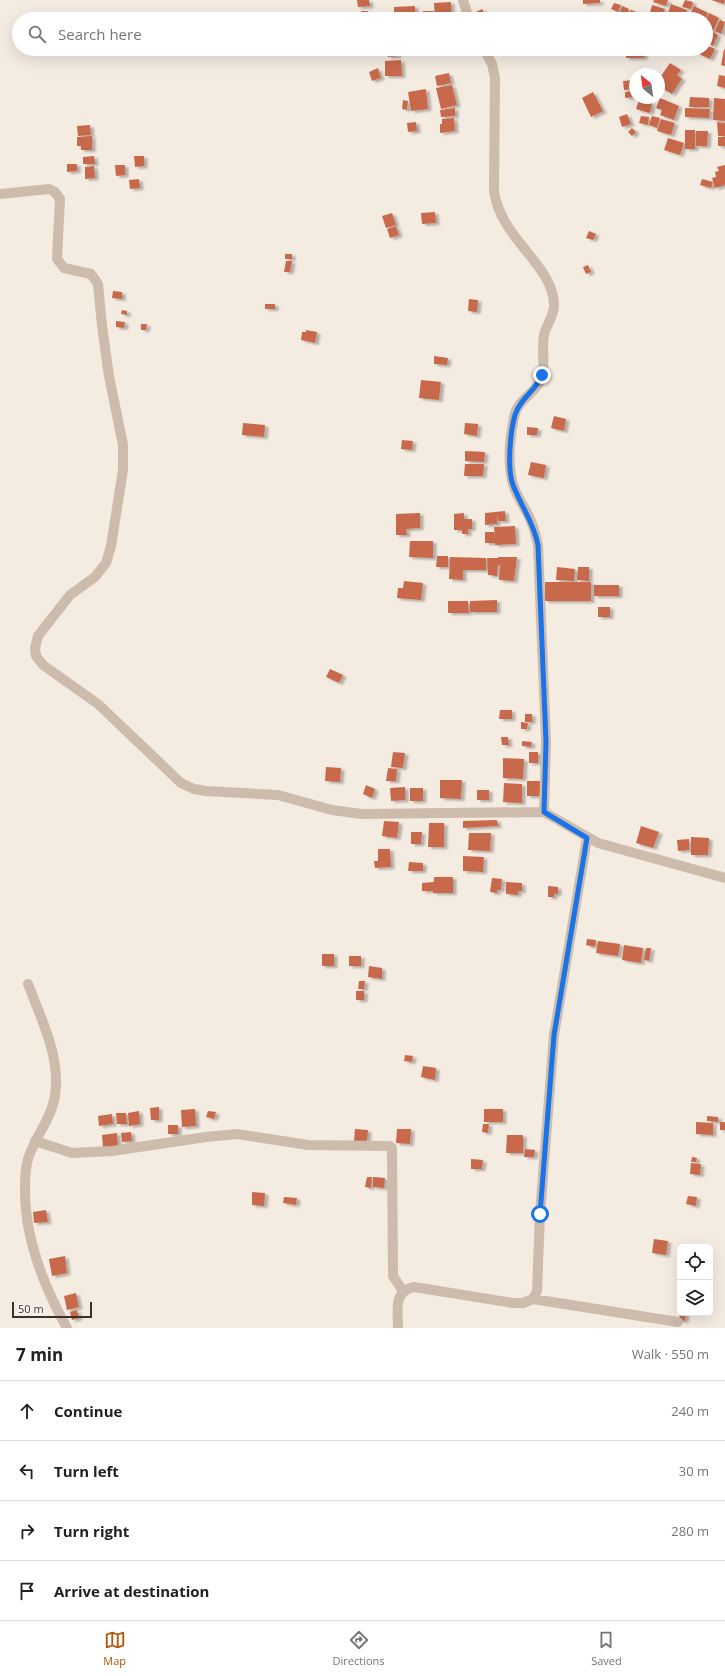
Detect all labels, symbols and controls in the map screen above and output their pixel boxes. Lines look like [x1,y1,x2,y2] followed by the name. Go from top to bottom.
[12,12,713,56] search box
[26,23,48,45] icon: search
[58,24,142,44] text: Search here
[629,68,665,104] north arrow
[533,366,551,384] route end
[531,1205,549,1223] route start
[677,1244,713,1316] map controls
[677,1244,713,1280] button: locate
[677,1280,713,1316] button: layers
[12,1300,92,1319] scale bar
[18,1301,44,1316] text: 50 m
[16,1343,63,1366] text: 7 min
[632,1345,709,1363] text: Walk · 550 m
[16,1400,38,1422] icon: ahead
[54,1401,122,1421] text: Continue
[671,1402,709,1420] text: 240 m
[16,1460,38,1482] icon: left
[54,1461,119,1481] text: Turn left
[679,1462,709,1480] text: 30 m
[16,1520,38,1542] icon: right
[54,1521,129,1541] text: Turn right
[671,1522,709,1540] text: 280 m
[16,1580,38,1602] icon: arrive
[54,1581,209,1601] text: Arrive at destination
[103,1629,126,1668] tab: Map
[333,1629,385,1668] tab: Directions
[591,1629,622,1668] tab: Saved

